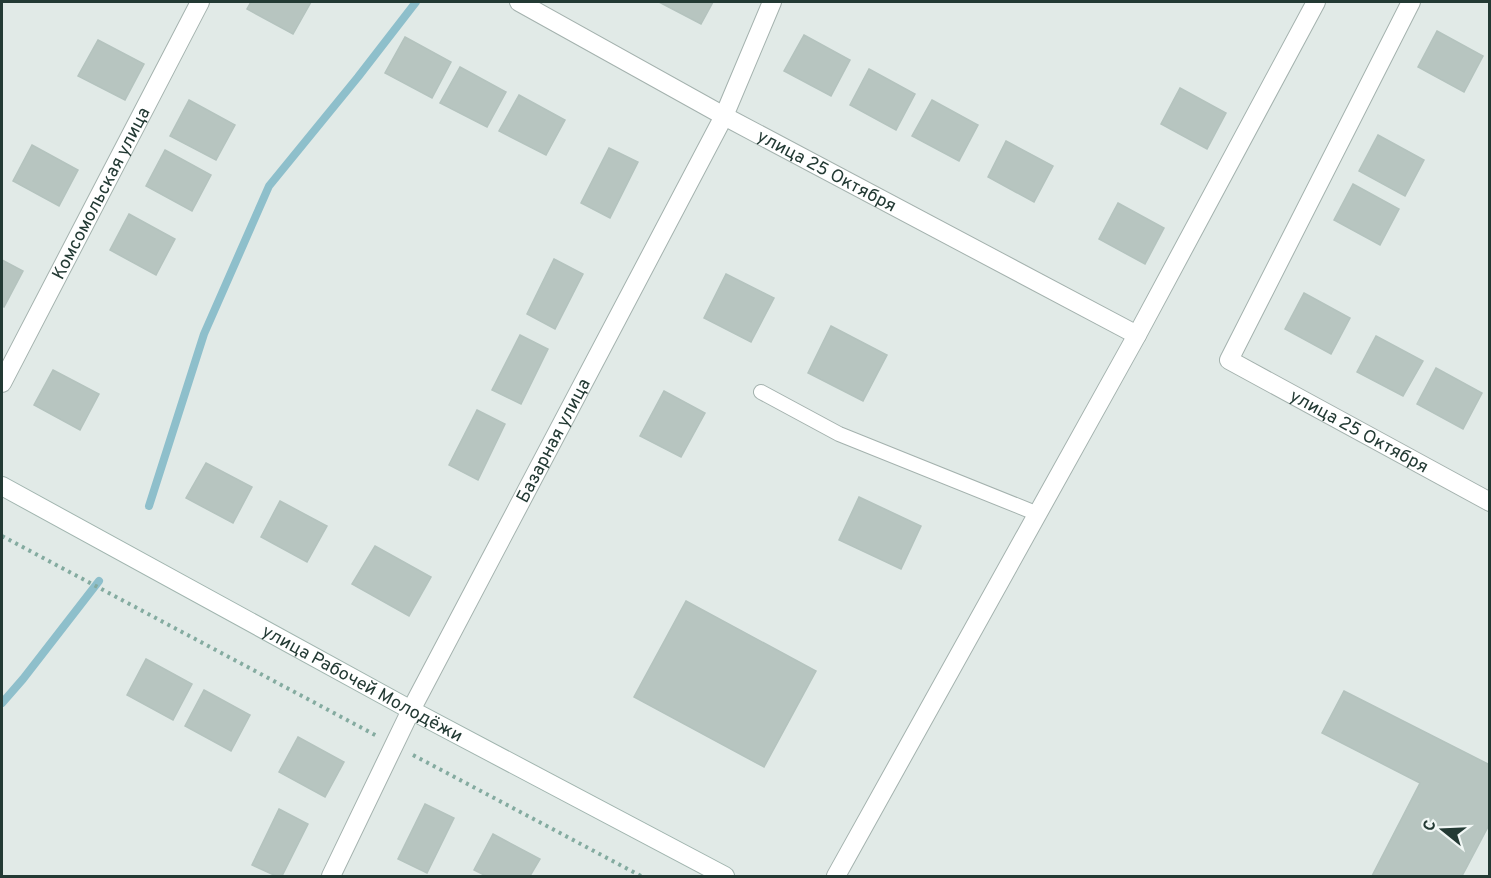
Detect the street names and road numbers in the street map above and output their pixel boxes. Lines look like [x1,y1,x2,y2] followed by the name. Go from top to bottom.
[48,104,156,284] street label: Комсомольская улица
[752,125,900,218] street label: улица 25 Октября
[512,375,597,507] street label: Базарная улица
[1285,385,1432,479] street label: улица 25 Октября
[257,620,466,748] street label: улица Рабочей Молодёжи

